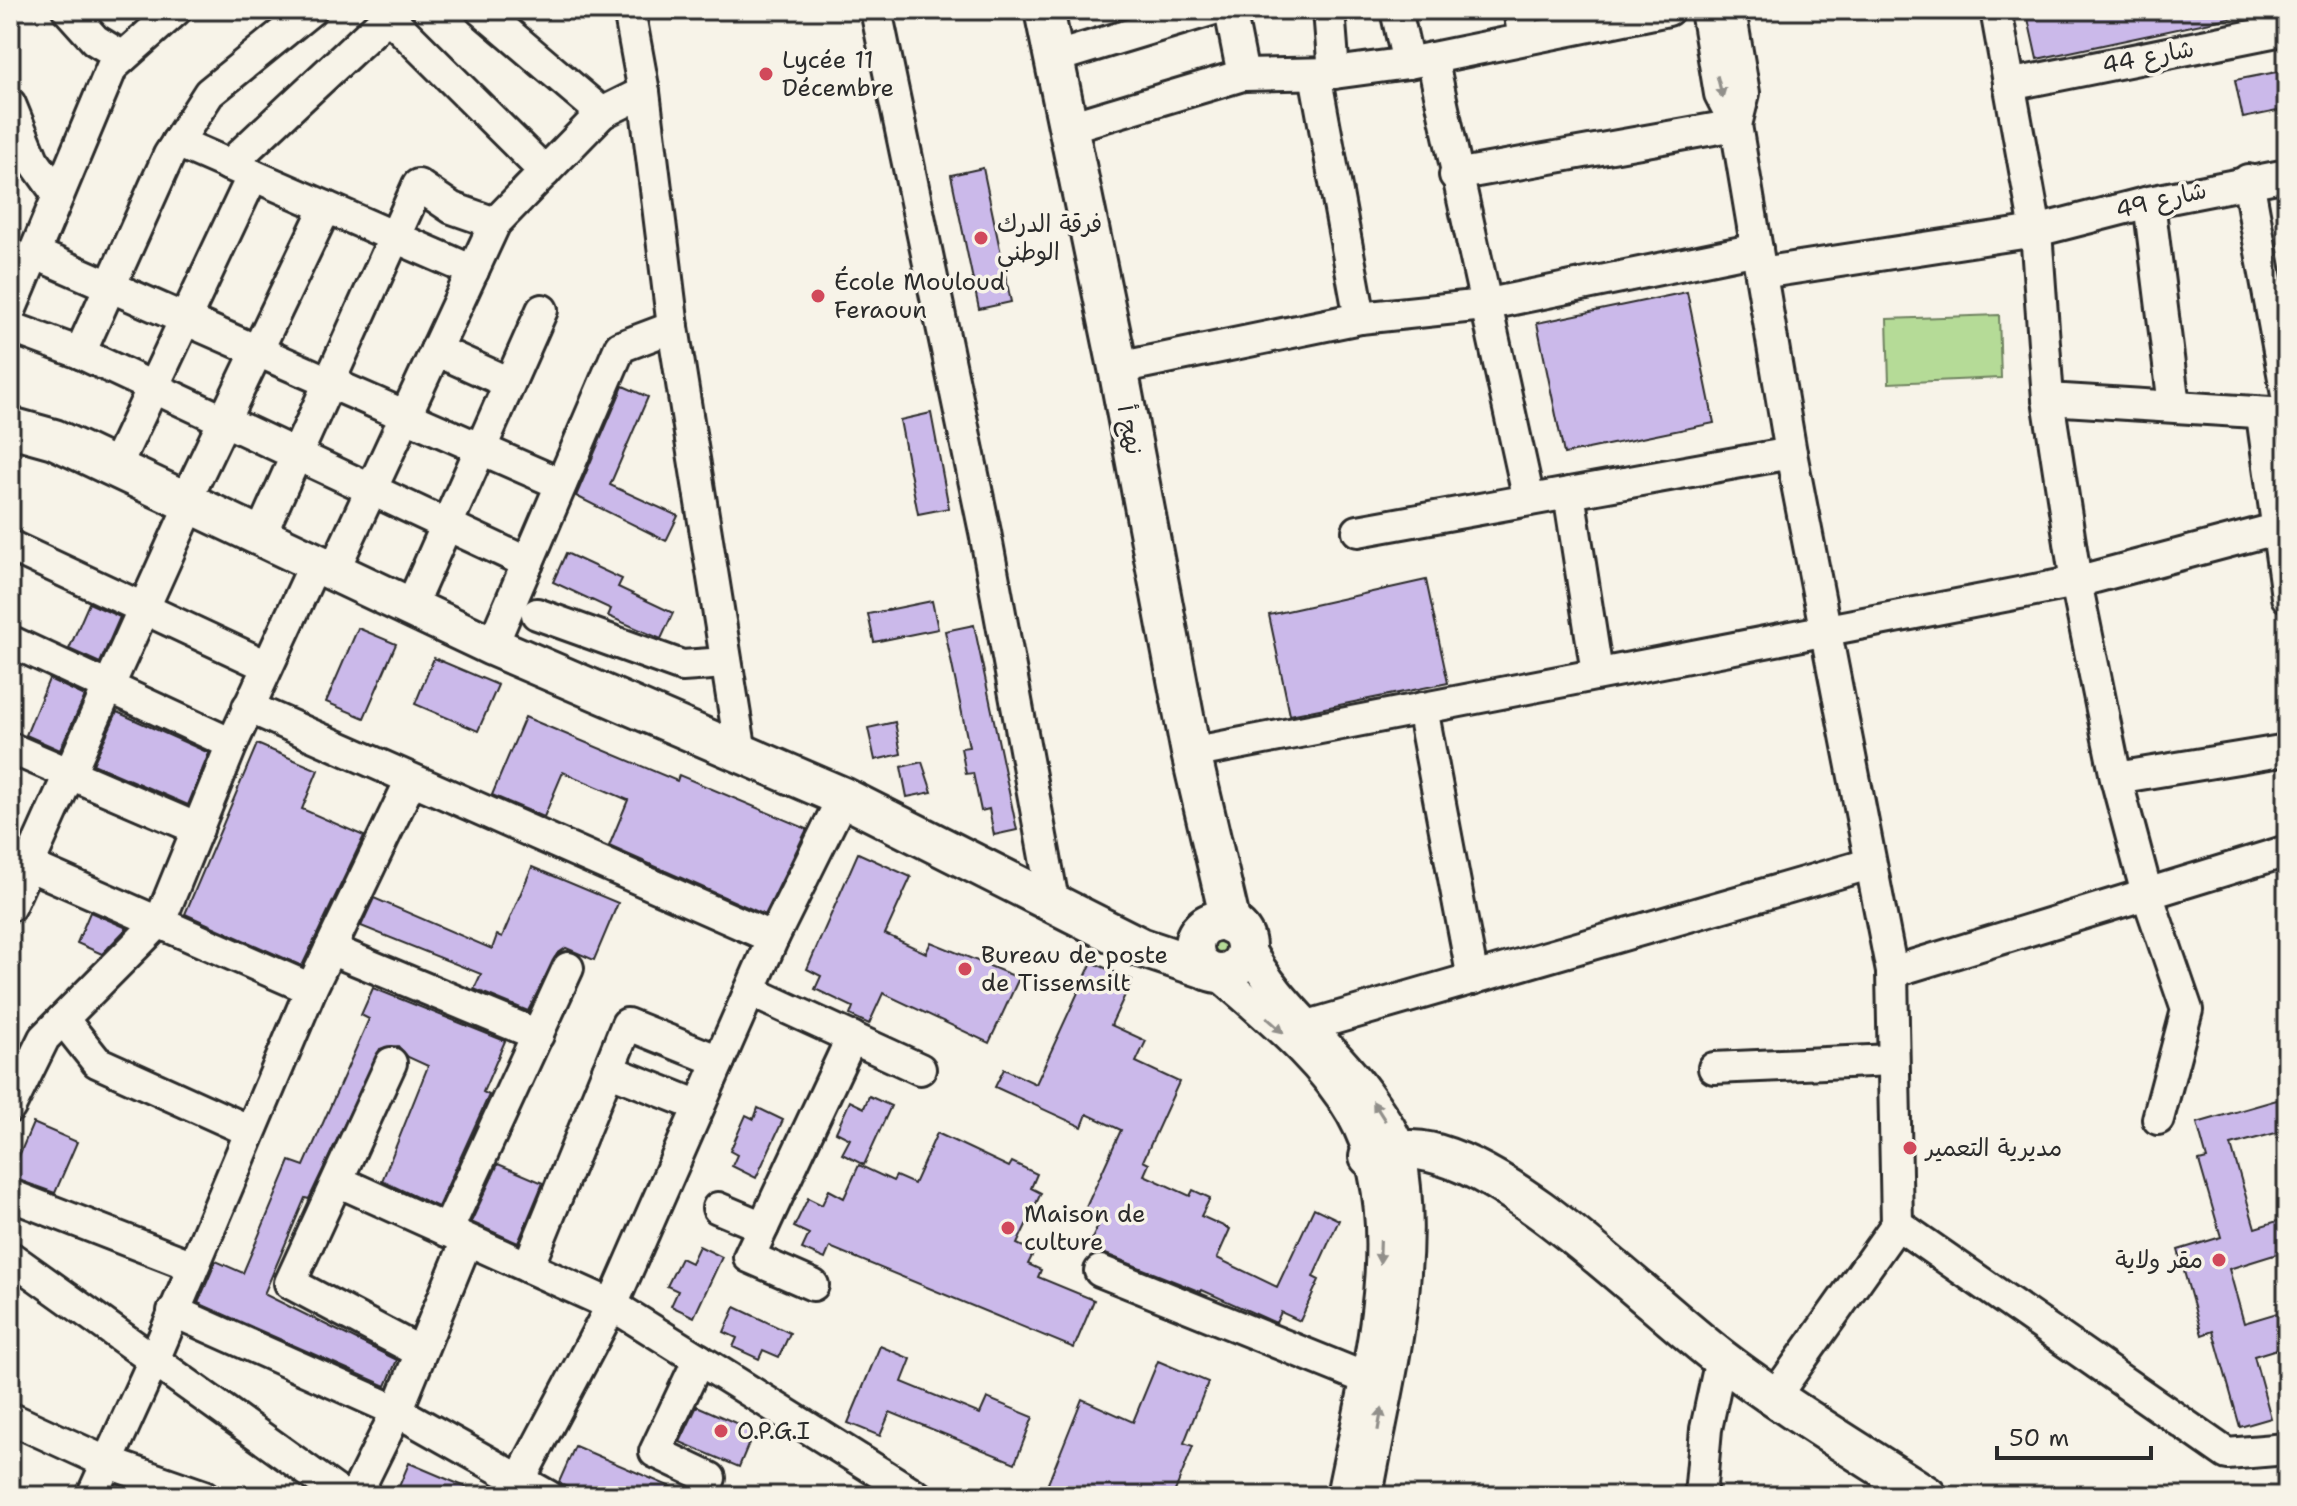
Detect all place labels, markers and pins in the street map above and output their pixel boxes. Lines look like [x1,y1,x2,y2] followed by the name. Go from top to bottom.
[782,44,894,104] place label: Lycée 11 Décembre
[757,65,775,83] marker: Lycée 11 Décembre
[997,208,1102,273] place label: فرقة الدرك الوطني
[972,229,990,247] marker: فرقة الدرك الوطني
[834,266,1005,326] place label: École Mouloud Feraoun
[809,287,827,305] marker: École Mouloud Feraoun
[981,939,1168,999] place label: Bureau de poste de Tissemsilt
[956,960,974,978] marker: Bureau de poste de Tissemsilt
[1924,1132,2062,1164] place label: مديرية التعمير
[1901,1139,1919,1157] marker: مديرية التعمير
[1024,1198,1146,1258] place label: Maison de culture
[999,1219,1017,1237] marker: Maison de culture
[2115,1244,2203,1276] place label: مقر ولاية
[2210,1251,2228,1269] marker: مقر ولاية
[737,1415,810,1447] place label: O.P.G.I
[712,1422,730,1440] marker: O.P.G.I

